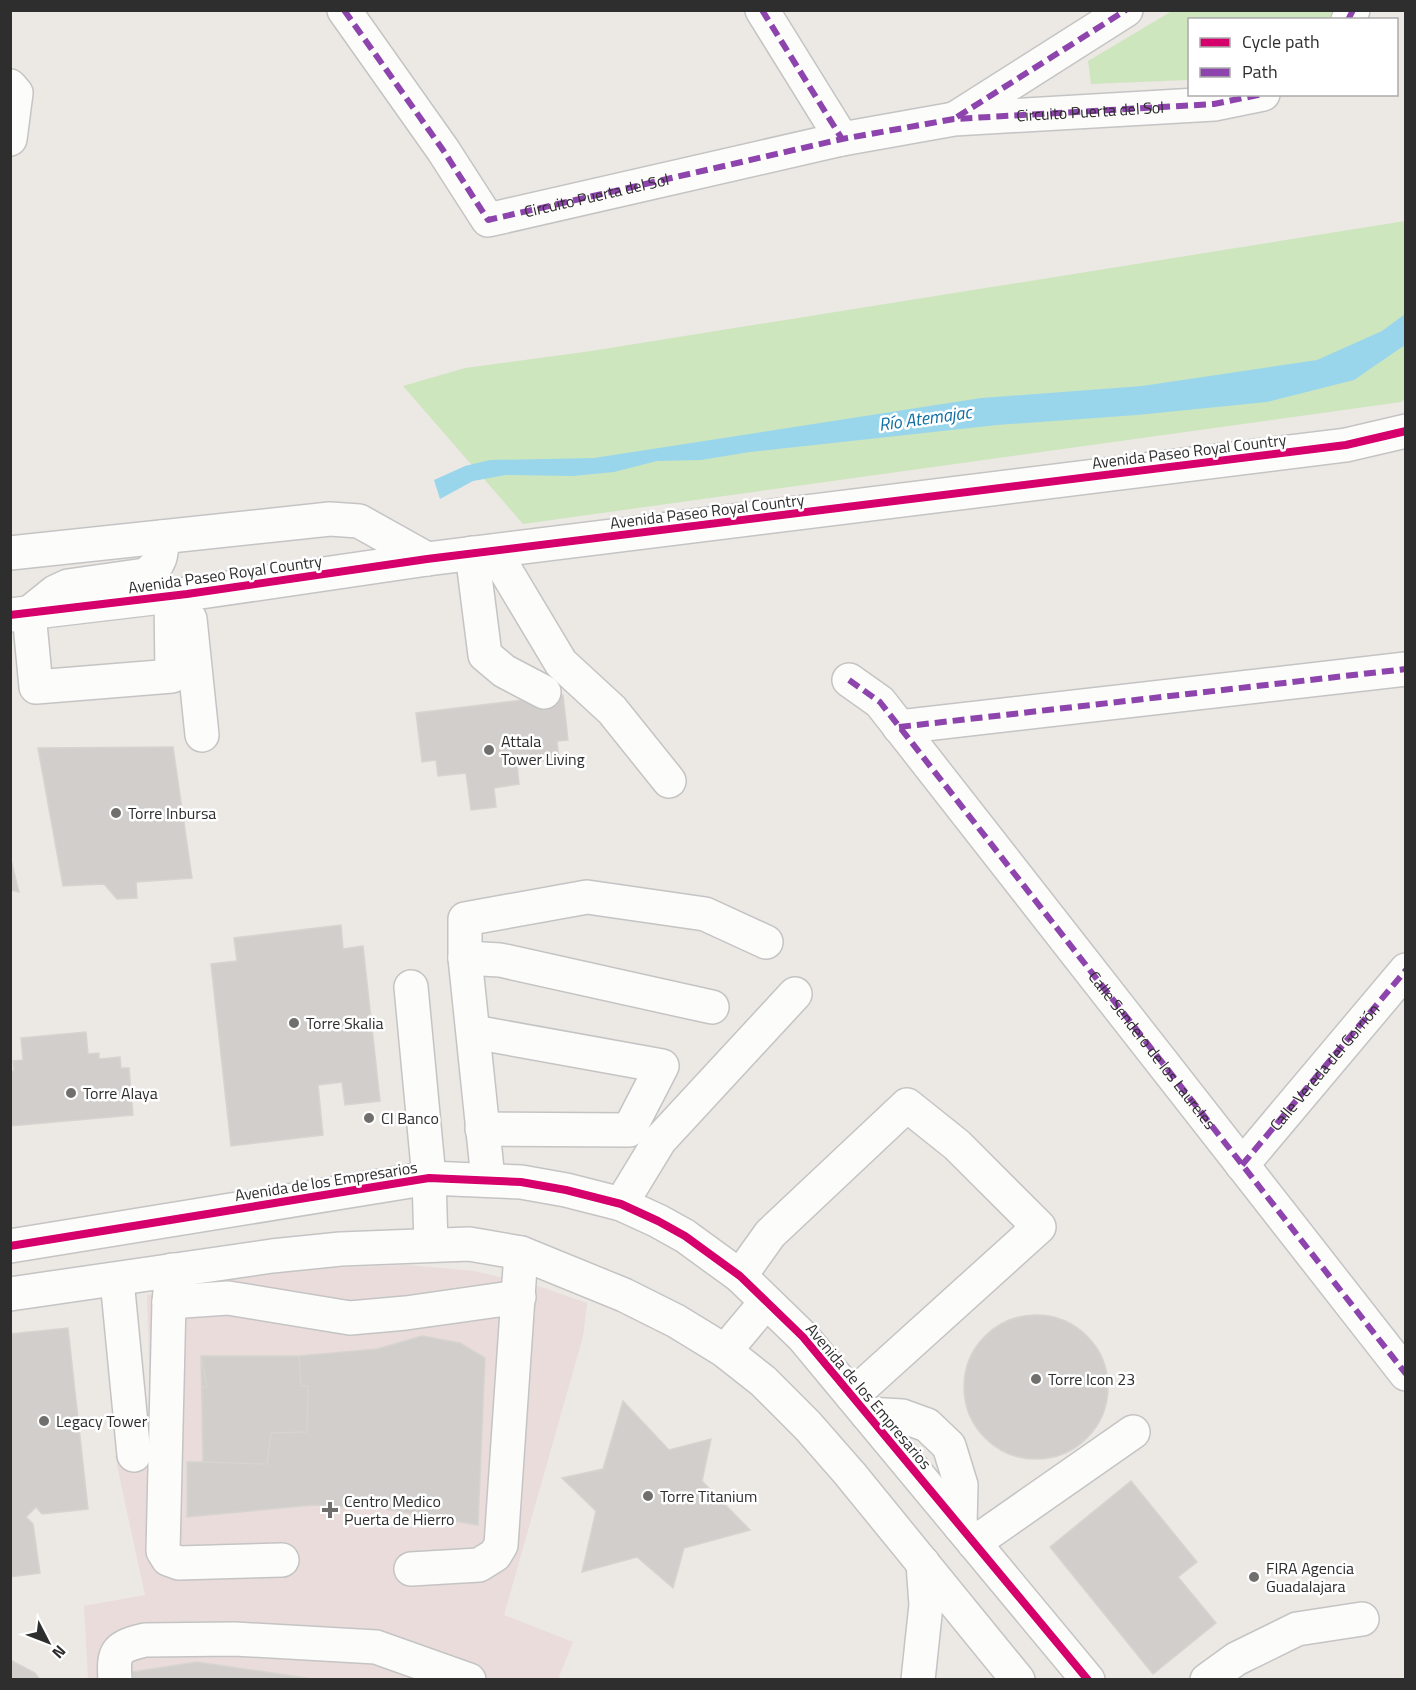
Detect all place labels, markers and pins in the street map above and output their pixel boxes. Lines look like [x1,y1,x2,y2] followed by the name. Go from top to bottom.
[501,729,585,771] place label: Attala Tower Living
[482,743,496,757] marker: Attala Tower Living
[128,801,216,825] place label: Torre Inbursa
[109,806,123,820] marker: Torre Inbursa
[306,1011,383,1035] place label: Torre Skalia
[287,1016,301,1030] marker: Torre Skalia
[83,1081,158,1105] place label: Torre Alaya
[64,1086,78,1100] marker: Torre Alaya
[381,1106,439,1130] place label: CI Banco
[362,1111,376,1125] marker: CI Banco
[1048,1367,1135,1391] place label: Torre Icon 23
[1029,1372,1043,1386] marker: Torre Icon 23
[56,1409,148,1433] place label: Legacy Tower
[37,1414,51,1428] marker: Legacy Tower
[660,1484,757,1508] place label: Torre Titanium
[344,1489,455,1531] place label: Centro Medico Puerta de Hierro
[641,1489,655,1503] marker: Torre Titanium
[321,1501,339,1519] marker: Centro Medico Puerta de Hierro
[1266,1556,1354,1598] place label: FIRA Agencia Guadalajara
[1247,1570,1261,1584] marker: FIRA Agencia Guadalajara

